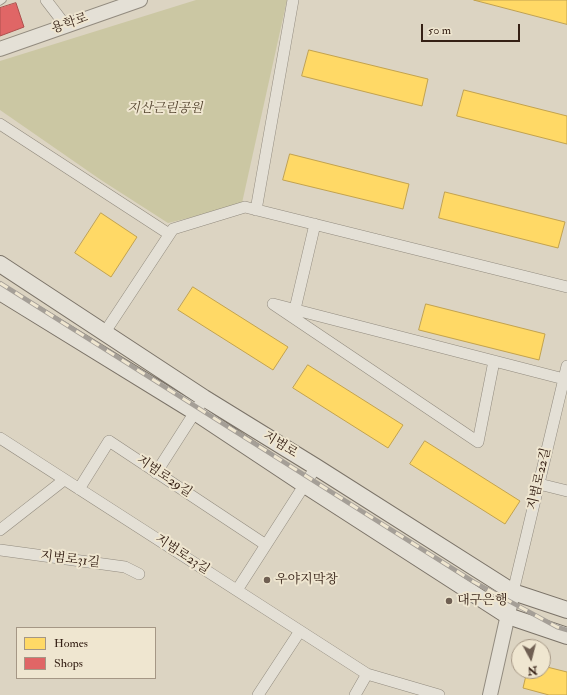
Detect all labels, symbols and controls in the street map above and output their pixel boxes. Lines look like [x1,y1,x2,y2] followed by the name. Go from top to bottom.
[50,10,90,38] street label: 용학로
[423,16,522,42] scale bar
[428,23,451,38] text: 50 m
[127,101,203,117] park label: 지산근린공원
[260,428,300,462] street label: 지범로
[525,446,555,512] street label: 지범로22길
[133,453,195,501] street label: 지범로29길
[152,532,212,578] street label: 지범로23길
[39,549,101,571] street label: 지범로31길
[275,572,338,588] place label: 우야지막창
[262,575,272,585] marker: 우야지막창
[457,593,507,609] place label: 대구은행
[444,596,454,606] marker: 대구은행
[16,627,156,679] legend
[54,636,88,651] text: Homes
[511,639,551,679] north arrow
[54,656,83,671] text: Shops
[527,663,538,677] text: N

